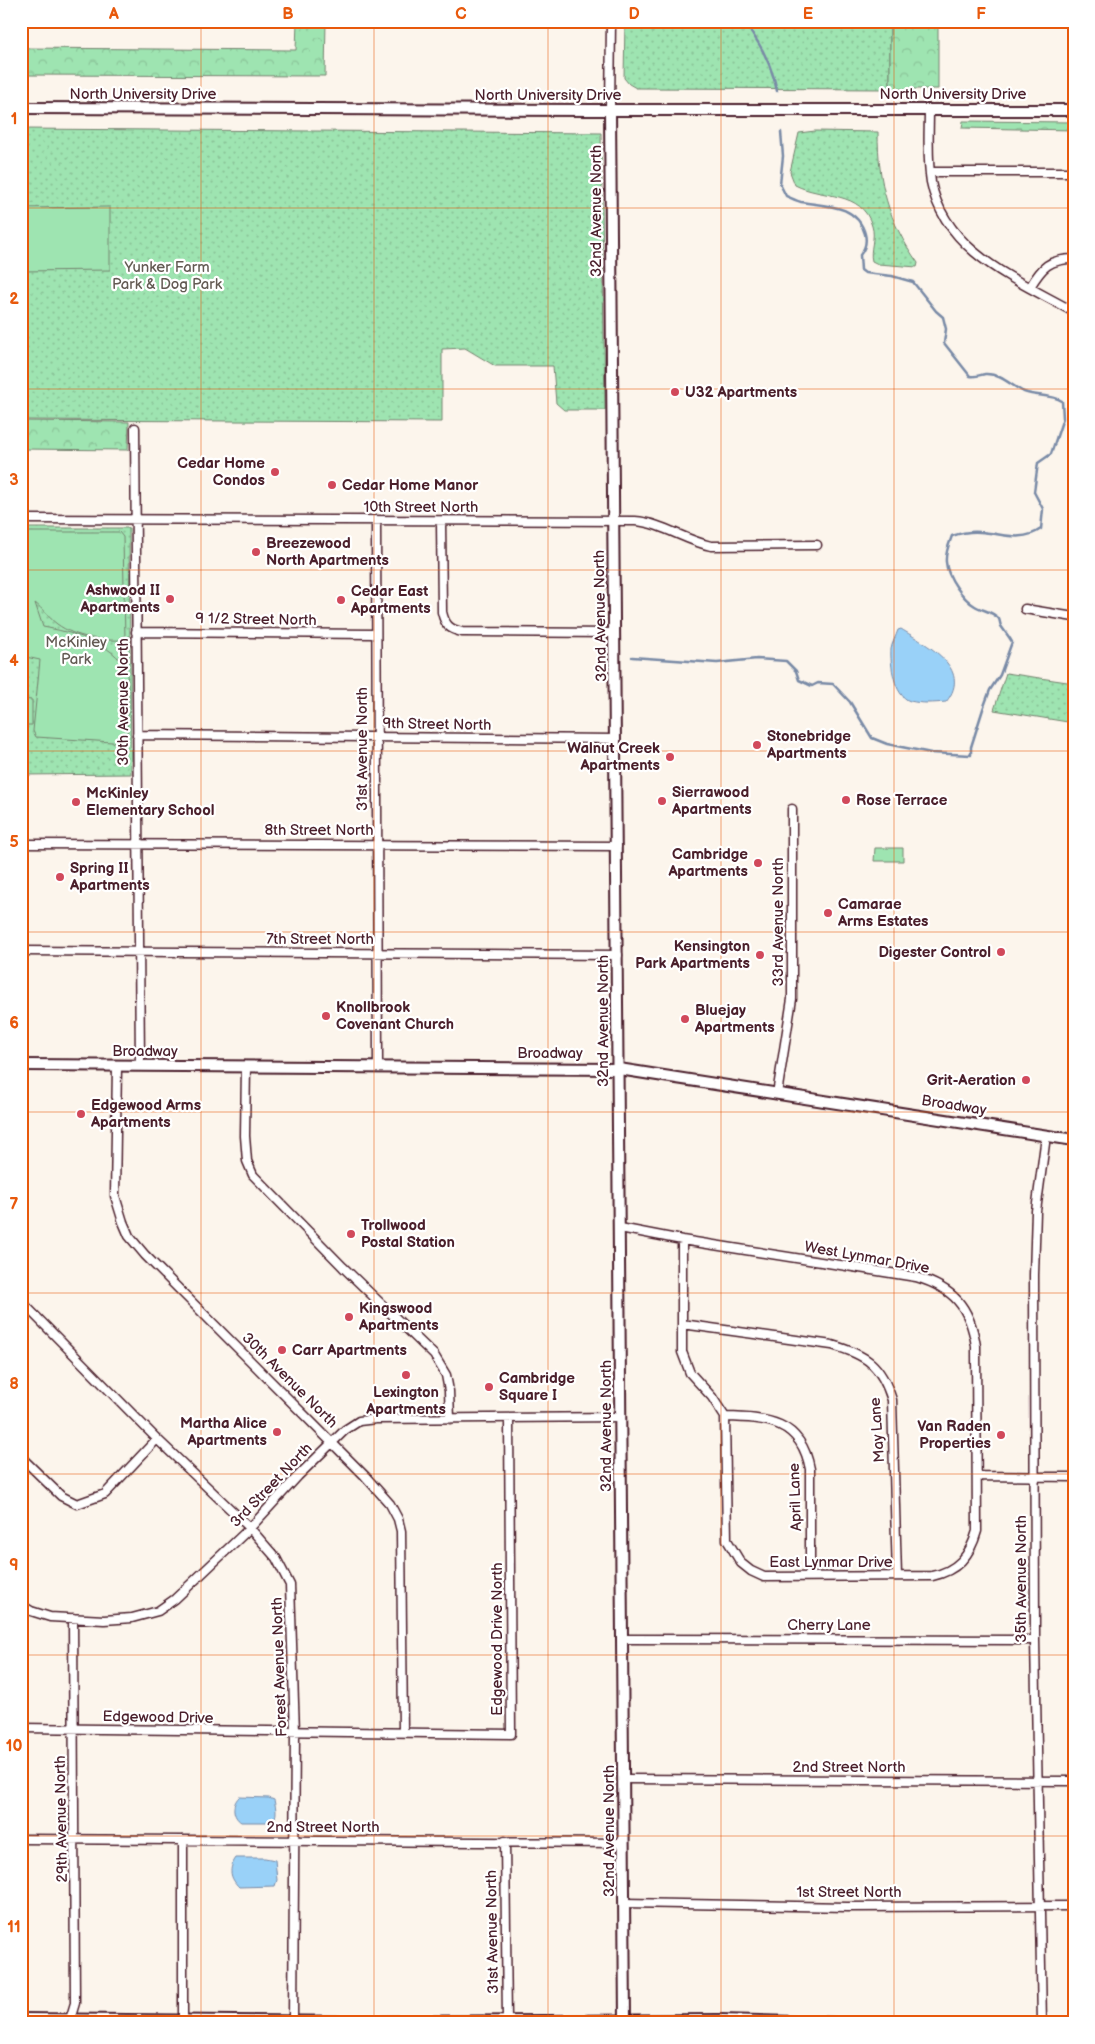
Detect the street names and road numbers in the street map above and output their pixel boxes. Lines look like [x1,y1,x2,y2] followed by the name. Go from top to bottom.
[70,85,216,104] street label: North University Drive
[880,85,1026,104] street label: North University Drive
[475,86,621,105] street label: North University Drive
[587,145,606,277] street label: 32nd Avenue North
[364,498,478,517] street label: 10th Street North
[590,550,611,682] street label: 32nd Avenue North
[195,609,317,630] street label: 9 1/2 Street North
[114,638,133,766] street label: 30th Avenue North
[353,687,372,811] street label: 31st Avenue North
[382,714,492,735] street label: 9th Street North
[265,821,373,840] street label: 8th Street North
[769,858,788,986] street label: 33rd Avenue North
[266,930,374,949] street label: 7th Street North
[594,955,613,1087] street label: 32nd Avenue North
[112,1042,178,1061] street label: Broadway
[517,1044,583,1063] street label: Broadway
[920,1091,988,1120] street label: Broadway
[803,1237,931,1278] street label: West Lynmar Drive
[238,1328,342,1432] street label: 30th Avenue North
[597,1360,616,1492] street label: 32nd Avenue North
[866,1397,889,1463] street label: May Lane
[226,1439,316,1532] street label: 3rd Street North
[785,1462,806,1531] street label: April Lane
[1012,1515,1031,1643] street label: 35th Avenue North
[769,1553,893,1572] street label: East Lynmar Drive
[488,1562,507,1716] street label: Edgewood Drive North
[268,1597,291,1737] street label: Forest Avenue North
[787,1616,871,1635] street label: Cherry Lane
[102,1707,214,1728] street label: Edgewood Drive
[51,1755,72,1883] street label: 29th Avenue North
[792,1758,906,1777] street label: 2nd Street North
[600,1765,619,1897] street label: 32nd Avenue North
[266,1818,380,1837] street label: 2nd Street North
[482,1870,503,1994] street label: 31st Avenue North
[796,1883,902,1902] street label: 1st Street North

